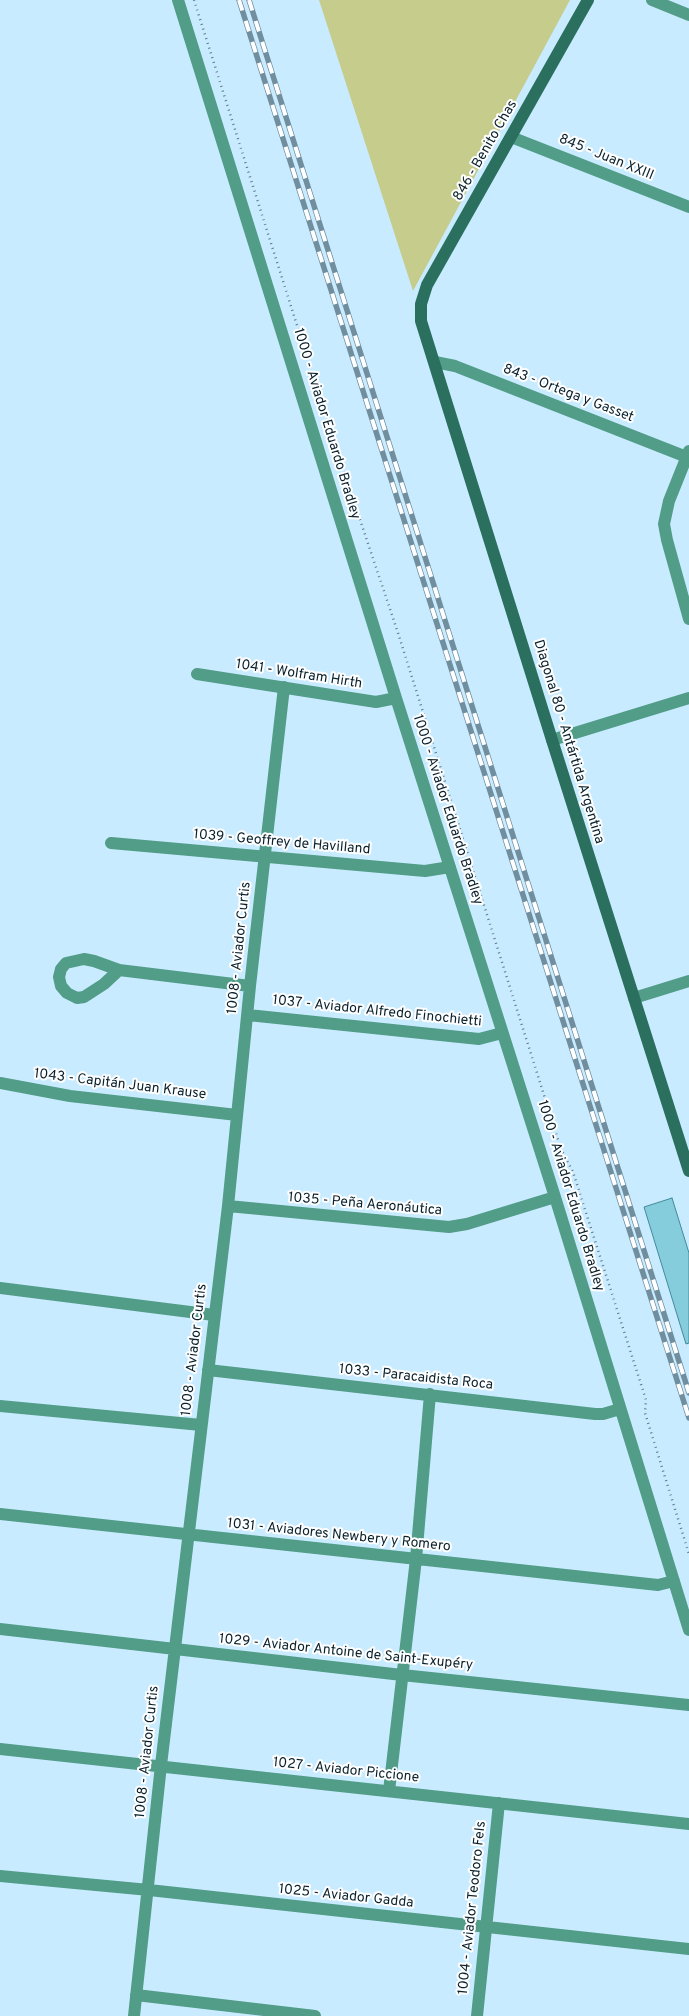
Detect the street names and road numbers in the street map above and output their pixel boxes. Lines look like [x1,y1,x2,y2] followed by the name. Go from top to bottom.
[450,98,522,204] street label: 846 - Benito Chas
[556,131,656,185] street label: 845 - Juan XXIII
[289,326,363,522] street label: 1000 - Aviador Eduardo Bradley
[500,361,636,427] street label: 843 - Ortega y Gasset
[529,638,607,846] street label: Diagonal 80 - Antártida Argentina
[235,657,363,693] street label: 1041 - Wolfram Hirth
[408,713,486,907] street label: 1000 - Aviador Eduardo Bradley
[193,827,371,859] street label: 1039 - Geoffrey de Havilland
[225,881,255,1015] street label: 1008 - Aviador Curtis
[272,993,482,1031] street label: 1037 - Aviador Alfredo Finochietti
[33,1066,207,1104] street label: 1043 - Capitán Juan Krause
[533,1098,607,1294] street label: 1000 - Aviador Eduardo Bradley
[287,1190,443,1220] street label: 1035 - Peña Aeronáutica
[179,1283,211,1417] street label: 1008 - Aviador Curtis
[338,1362,494,1394] street label: 1033 - Paracaidista Roca
[226,1516,452,1556] street label: 1031 - Aviadores Newbery y Romero
[218,1631,474,1675] street label: 1029 - Aviador Antoine de Saint-Exupéry
[133,1685,163,1819] street label: 1008 - Aviador Curtis
[272,1755,420,1787] street label: 1027 - Aviador Piccione
[456,1820,490,1996] street label: 1004 - Aviador Teodoro Fels
[278,1882,414,1912] street label: 1025 - Aviador Gadda

